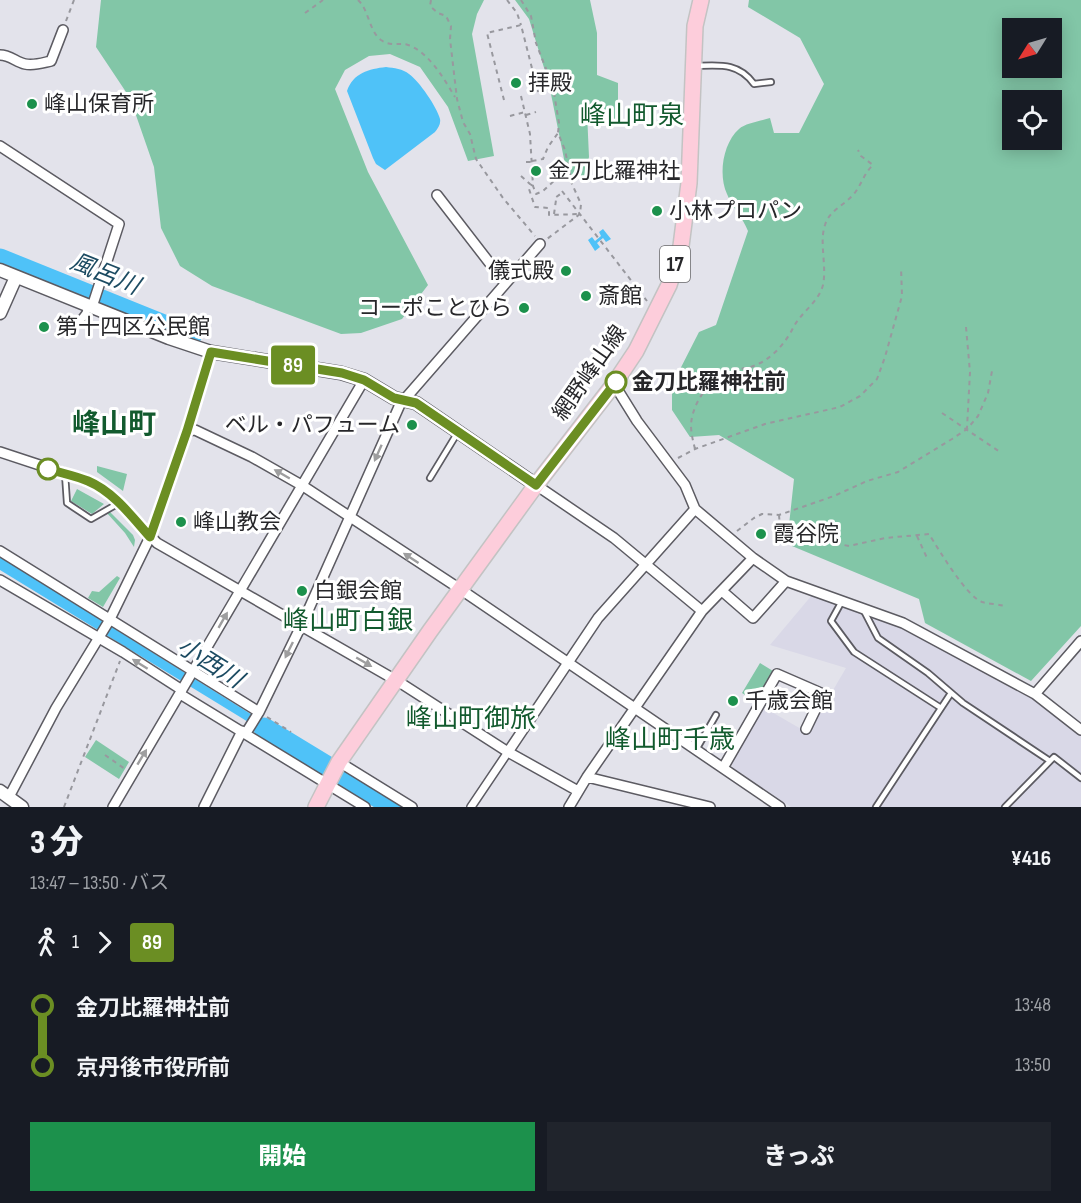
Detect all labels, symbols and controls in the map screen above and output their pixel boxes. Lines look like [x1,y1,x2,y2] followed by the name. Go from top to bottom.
[1002,18,1062,78] north arrow
[1002,18,1062,150] map controls
[528,70,572,97] place label: 拝殿
[509,76,523,90] marker: 拝殿
[1002,90,1062,150] button: locate
[44,91,154,118] place label: 峰山保育所
[25,97,39,111] marker: 峰山保育所
[580,101,684,132] district label: 峰山町泉
[548,158,680,185] place label: 金刀比羅神社
[529,164,543,178] marker: 金刀比羅神社
[669,198,802,225] place label: 小林プロパン
[650,204,664,218] marker: 小林プロパン
[660,246,690,282] road number: 17
[66,247,147,302] water label: 風呂川
[488,258,554,285] place label: 儀式殿
[559,264,573,278] marker: 儀式殿
[598,283,642,310] place label: 斎館
[579,289,593,303] marker: 斎館
[358,295,512,322] place label: コーポことひら
[517,301,531,315] marker: コーポことひら
[56,314,210,341] place label: 第十四区公民館
[37,320,51,334] marker: 第十四区公民館
[547,320,633,426] street label: 網野峰山線
[266,346,320,385] line badge: 89
[283,353,303,378] text: 89
[632,369,786,396] place label: 金刀比羅神社前
[605,371,627,393] marker: 金刀比羅神社前
[72,408,156,441] district label: 峰山町
[225,412,400,439] place label: ベル・パフューム
[405,418,419,432] marker: ベル・パフューム
[373,444,383,462] one-way arrow
[37,458,59,480] unlabelled marker
[273,469,290,479] one-way arrow
[193,509,281,536] place label: 峰山教会
[174,515,188,529] marker: 峰山教会
[773,521,839,548] place label: 霞谷院
[754,527,768,541] marker: 霞谷院
[403,552,419,563] one-way arrow
[314,578,402,605] place label: 白銀会館
[295,584,309,598] marker: 白銀会館
[283,606,413,637] district label: 峰山町白銀
[218,612,228,629] one-way arrow
[172,632,251,696] water label: 小西川
[285,641,294,658] one-way arrow
[356,657,373,667] one-way arrow
[132,658,149,669] one-way arrow
[745,688,833,715] place label: 千歳会館
[726,694,740,708] marker: 千歳会館
[406,704,536,735] district label: 峰山町御旅
[605,725,735,756] district label: 峰山町千歳
[137,749,148,765] one-way arrow
[30,823,83,863] text: 3 分
[1011,845,1051,872] text: ¥416
[30,871,169,895] text: 13:47 – 13:50 · バス
[30,926,63,959] icon: walk
[88,926,121,959] icon: forward
[72,930,79,954] text: 1
[142,930,162,955] text: 89
[1015,993,1051,1017] text: 13:48
[76,995,230,1022] text: 金刀比羅神社前
[1015,1053,1051,1077] text: 13:50
[76,1055,230,1082] text: 京丹後市役所前
[30,1122,535,1191] button: 開始
[547,1122,1051,1191] button: きっぷ

